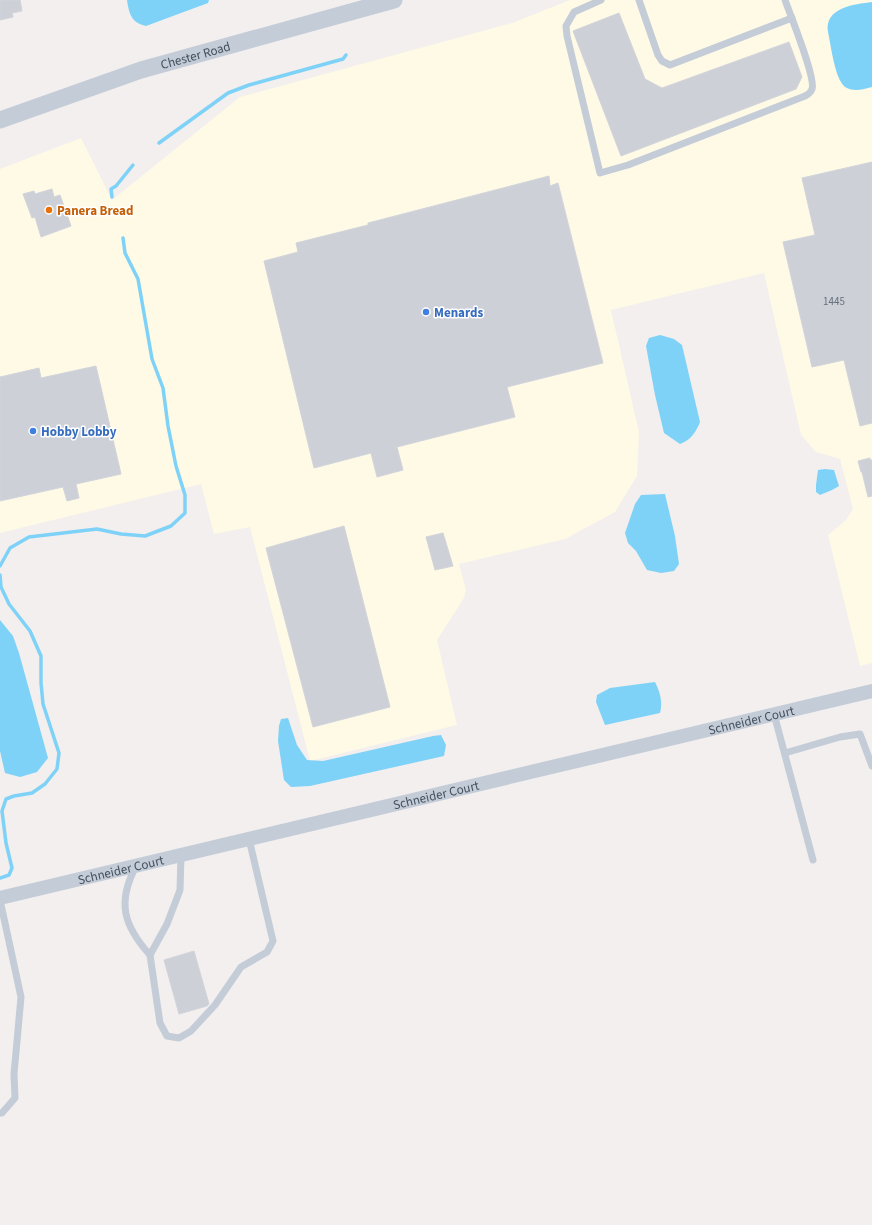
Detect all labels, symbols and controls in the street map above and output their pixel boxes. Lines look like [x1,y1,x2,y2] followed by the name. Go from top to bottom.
[159,38,233,74] street label: Chester Road
[57,202,133,220] place label: Panera Bread
[44,205,54,215] marker: Panera Bread
[823,294,845,309] house number: 1445
[434,304,483,322] place label: Menards
[421,307,431,317] marker: Menards
[41,423,117,441] place label: Hobby Lobby
[28,426,38,436] marker: Hobby Lobby
[706,702,797,740] street label: Schneider Court
[391,776,482,814] street label: Schneider Court
[76,851,166,889] street label: Schneider Court

